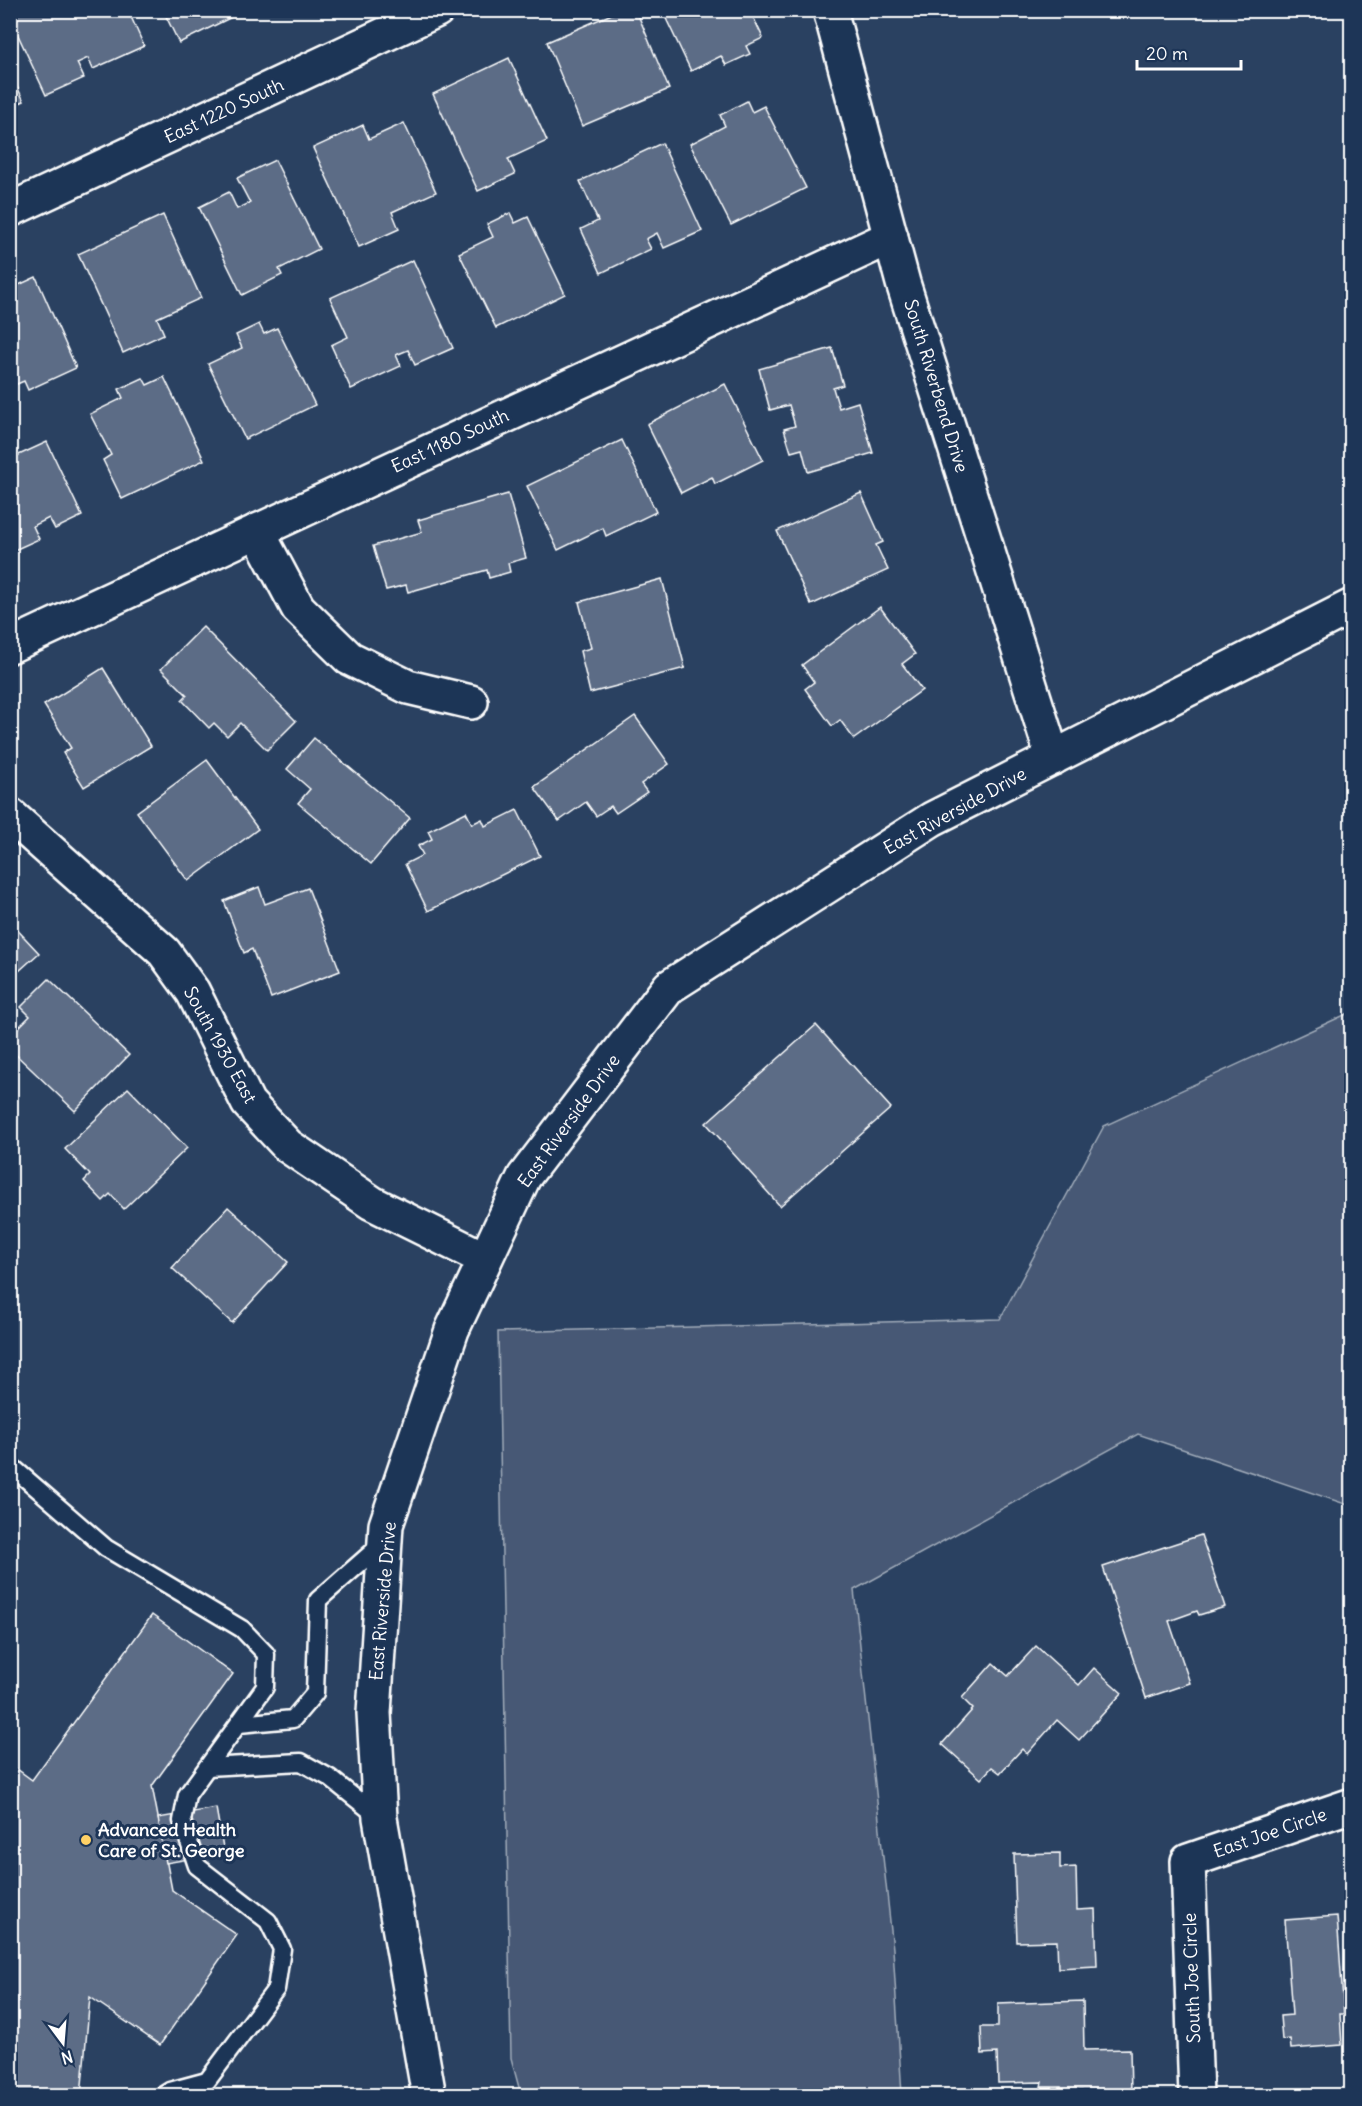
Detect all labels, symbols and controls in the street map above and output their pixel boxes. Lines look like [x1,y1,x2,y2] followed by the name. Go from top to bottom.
[1137,33,1240,71] scale bar
[1146,42,1188,65] text: 20 m
[160,73,287,148] street label: East 1220 South
[899,296,974,475] street label: South Riverbend Drive
[387,403,512,478] street label: East 1180 South
[879,762,1030,859] street label: East Riverside Drive
[179,982,262,1107] street label: South 1930 East
[512,1049,625,1192] street label: East Riverside Drive
[364,1520,401,1681] street label: East Riverside Drive
[1210,1802,1330,1863] street label: East Joe Circle
[98,1818,245,1862] place label: Advanced Health Care of St. George
[79,1833,93,1847] marker: Advanced Health Care of St. George
[1178,1912,1205,2044] street label: South Joe Circle
[33,2013,93,2073] north arrow
[59,2046,75,2069] text: N

